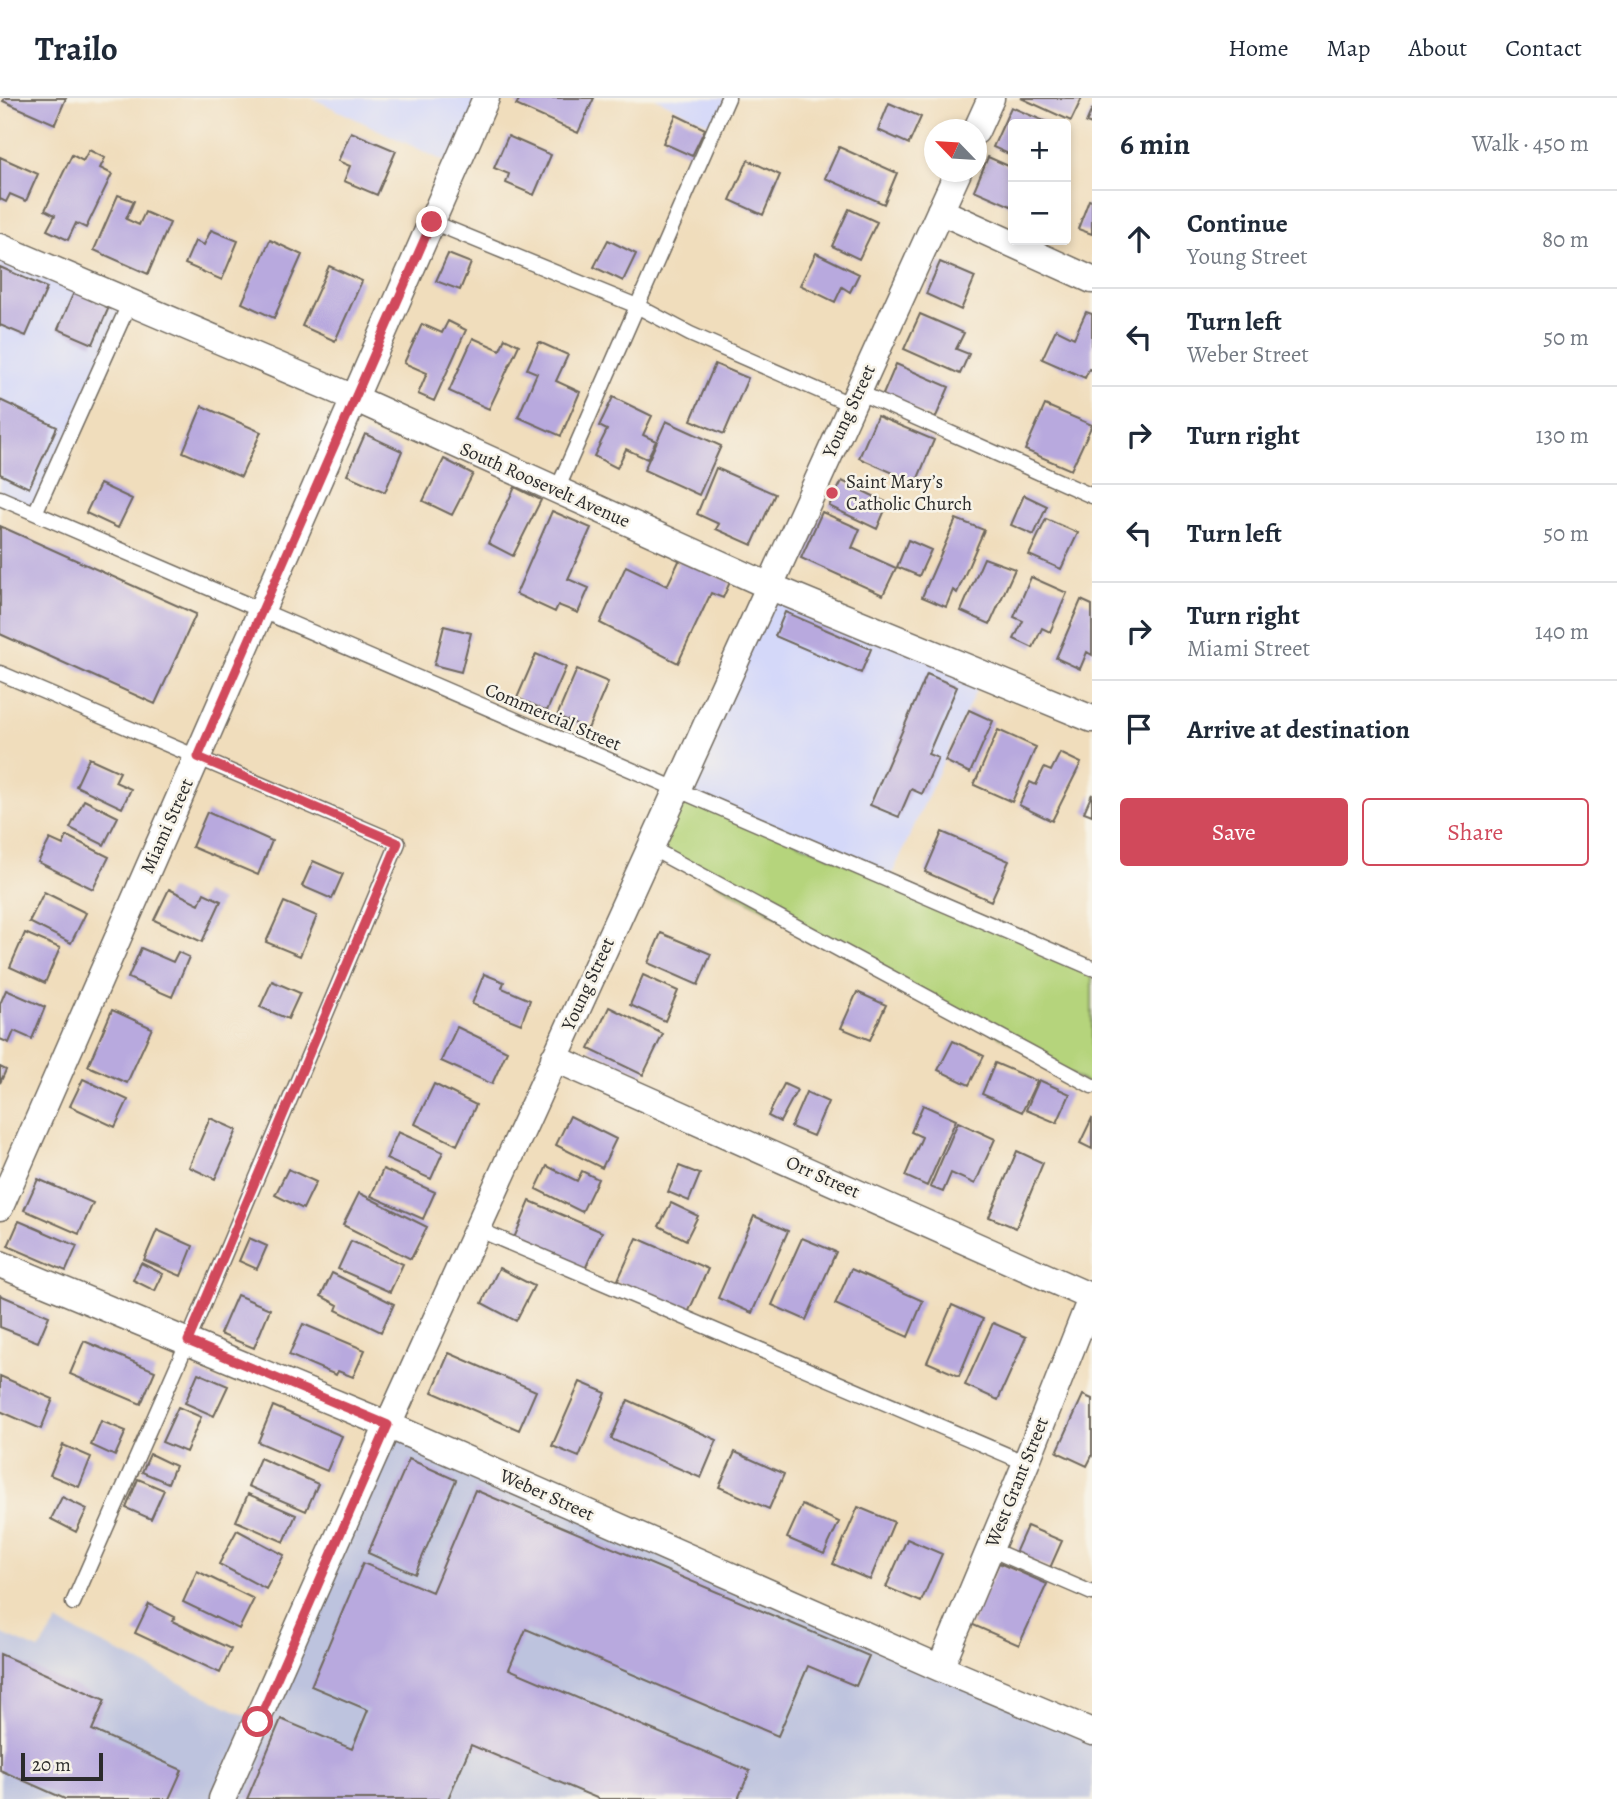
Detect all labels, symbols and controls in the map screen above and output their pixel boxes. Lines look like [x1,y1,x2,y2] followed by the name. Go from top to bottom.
[35,26,118,71] text: Trailo
[1228,32,1289,64] text: Home
[1327,32,1371,64] text: Map
[1409,32,1467,64] text: About
[1505,32,1582,64] text: Contact
[924,119,987,182] north arrow
[1008,119,1071,245] map controls
[1008,119,1071,182] button: +
[1120,124,1190,164] text: 6 min
[1472,128,1589,159] text: Walk · 450 m
[1008,182,1071,245] button: −
[416,206,447,237] route end
[1187,206,1288,241] text: Continue
[1120,220,1158,258] icon: ahead
[1542,224,1589,255] text: 80 m
[1187,241,1308,272] text: Young Street
[1187,304,1282,339] text: Turn left
[1120,318,1158,356] icon: left
[1543,322,1589,353] text: 50 m
[1187,339,1309,370] text: Weber Street
[816,360,882,463] street label: Young Street
[1120,416,1158,454] icon: right
[1187,418,1300,453] text: Turn right
[1536,420,1589,451] text: 130 m
[456,436,634,534] street label: South Roosevelt Avenue
[846,469,972,517] place label: Saint Mary’s Catholic Church
[824,485,840,501] marker: Saint Mary’s Catholic Church
[1120,514,1158,552] icon: left
[1187,516,1282,551] text: Turn left
[1543,518,1589,549] text: 50 m
[1187,598,1300,633] text: Turn right
[1120,612,1158,650] icon: right
[1535,616,1589,647] text: 140 m
[1187,633,1310,664] text: Miami Street
[481,677,625,757] street label: Commercial Street
[1120,710,1158,748] icon: arrive
[1187,712,1410,747] text: Arrive at destination
[134,774,200,878] street label: Miami Street
[1120,798,1348,866] button: Save
[1362,798,1589,866] button: Share
[555,933,621,1036] street label: Young Street
[782,1149,864,1205] street label: Orr Street
[979,1413,1055,1552] street label: West Grant Street
[495,1462,598,1527] street label: Weber Street
[242,1706,273,1737] route start
[21,1750,103,1782] scale bar
[32,1752,71,1778] text: 20 m

